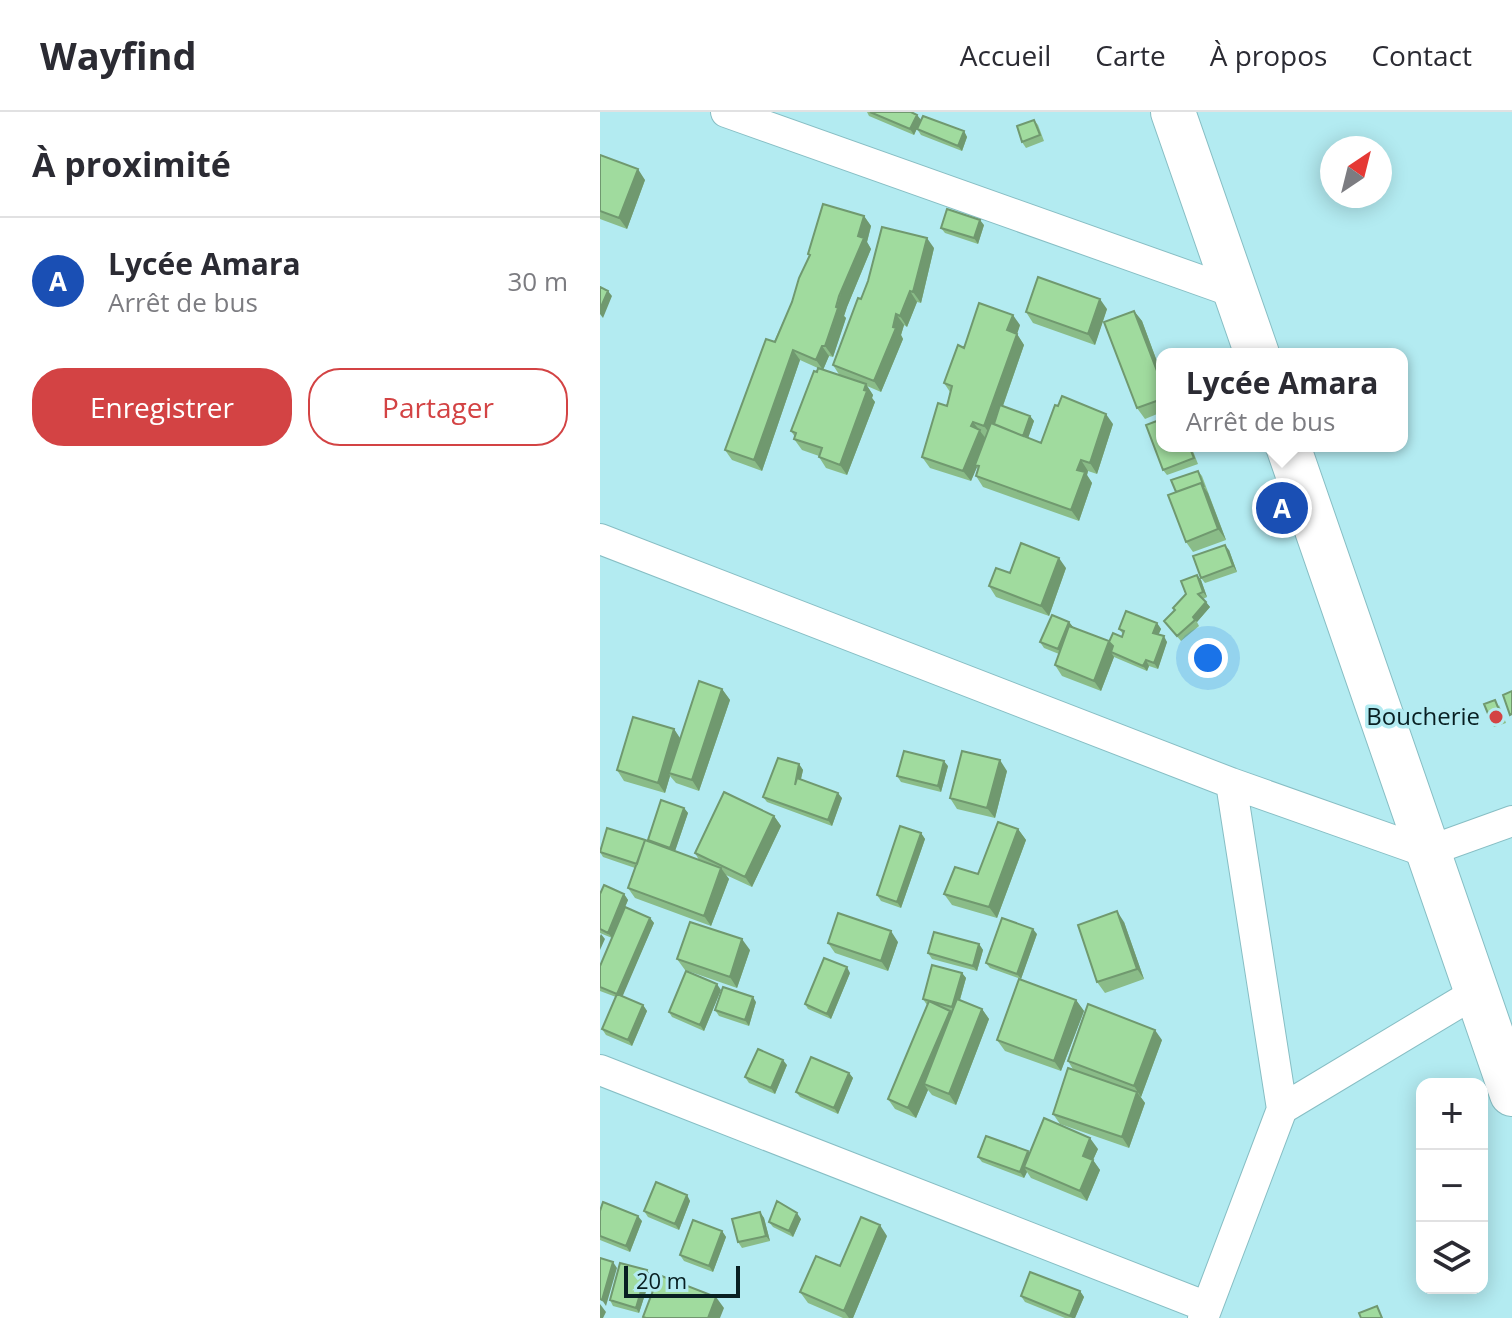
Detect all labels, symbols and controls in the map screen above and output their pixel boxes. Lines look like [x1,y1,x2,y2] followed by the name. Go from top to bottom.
[40,29,197,81] text: Wayfind
[960,36,1051,74] text: Accueil
[1095,36,1166,74] text: Carte
[1210,36,1327,74] text: À propos
[1371,36,1472,74] text: Contact
[1320,136,1392,208] north arrow
[32,141,231,187] text: À proximité
[108,243,301,284] text: Lycée Amara
[49,263,67,299] text: A
[507,263,568,299] text: 30 m
[108,284,258,320] text: Arrêt de bus
[1156,348,1408,452] popup
[1186,362,1378,403] text: Lycée Amara
[32,368,292,446] button: Enregistrer
[308,368,568,446] button: Partager
[1186,403,1335,439] text: Arrêt de bus
[1256,478,1308,538] pin: A
[1188,638,1228,678] your location
[1366,699,1480,732] place label: Boucherie
[1487,708,1505,726] marker: Boucherie
[1416,1078,1488,1294] map controls
[1416,1078,1488,1150] button: +
[1416,1150,1488,1222] button: −
[1416,1222,1488,1294] button: layers
[624,1262,740,1298] scale bar
[636,1265,687,1295] text: 20 m

